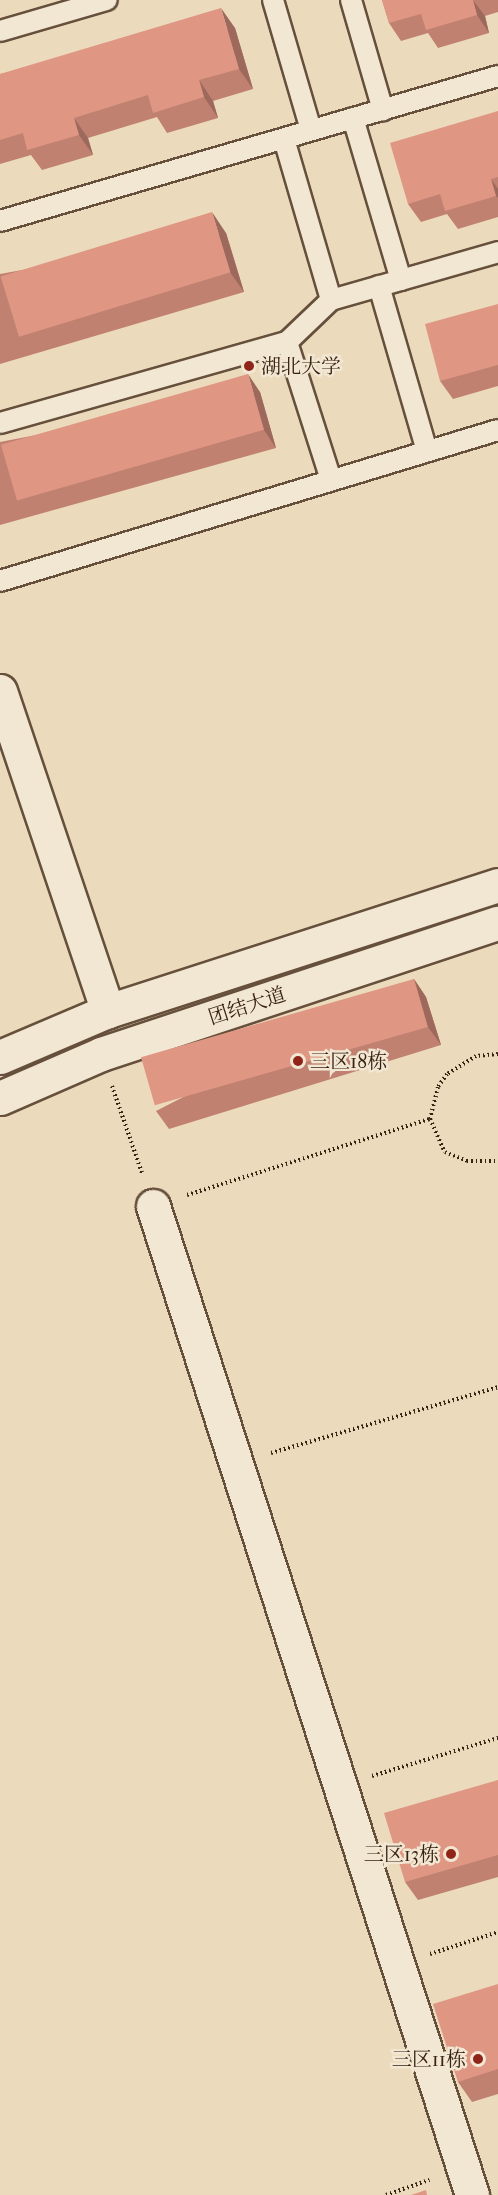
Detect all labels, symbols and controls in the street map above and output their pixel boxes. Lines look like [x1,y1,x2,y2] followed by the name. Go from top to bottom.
[261,354,341,378] place label: 湖北大学
[242,359,256,373] marker: 湖北大学
[205,982,289,1030] street label: 团结大道
[310,1049,387,1073] place label: 三区18栋
[291,1054,305,1068] marker: 三区18栋
[364,1842,439,1866] place label: 三区13栋
[444,1847,458,1861] marker: 三区13栋
[392,2047,466,2071] place label: 三区11栋
[471,2052,485,2066] marker: 三区11栋

